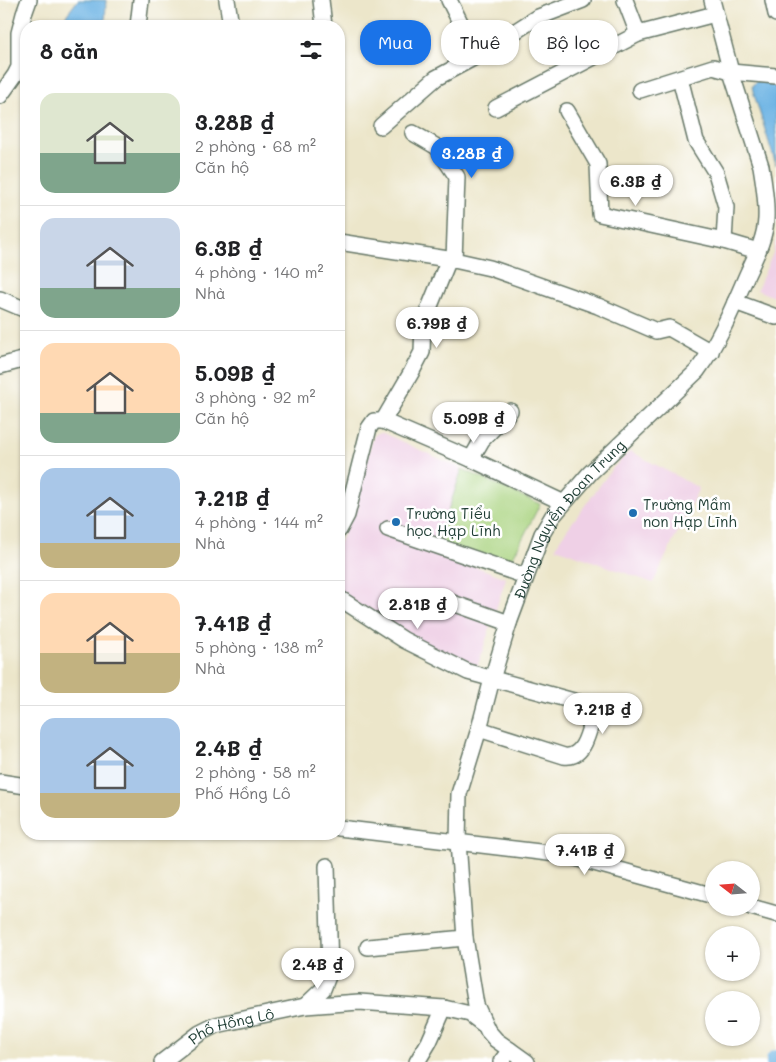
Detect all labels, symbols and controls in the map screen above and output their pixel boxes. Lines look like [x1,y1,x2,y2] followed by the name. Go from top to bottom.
[360,20,431,65] chip: Mua
[441,20,519,65] chip: Thuê
[529,20,618,65] chip: Bộ lọc
[297,36,325,64] icon: filters
[40,37,98,64] text: 8 căn
[195,108,275,135] text: 3.28B ₫
[80,113,140,173] icon: home
[195,135,316,156] text: 2 phòng · 68 m²
[426,136,518,179] pin: 3.28B ₫
[442,142,502,163] text: 3.28B ₫
[195,156,249,177] text: Căn hộ
[595,164,677,207] pin: 6.3B ₫
[610,170,662,191] text: 6.3B ₫
[195,234,263,261] text: 6.3B ₫
[80,238,140,298] icon: home
[195,261,324,282] text: 4 phòng · 140 m²
[195,282,226,303] text: Nhà
[391,306,483,349] pin: 6.79B ₫
[407,312,467,333] text: 6.79B ₫
[195,359,276,386] text: 5.09B ₫
[80,363,140,423] icon: home
[195,386,316,407] text: 3 phòng · 92 m²
[428,402,520,444] pin: 5.09B ₫
[195,407,249,428] text: Căn hộ
[443,407,505,428] text: 5.09B ₫
[509,435,630,602] street label: Đường Nguyễn Đoan Trung
[195,484,270,511] text: 7.21B ₫
[80,488,140,548] icon: home
[643,494,737,531] place label: Trường Mầm non Hạp Lĩnh
[406,503,500,540] place label: Trường Tiểu học Hạp Lĩnh
[627,507,639,519] marker: Trường Mầm non Hạp Lĩnh
[195,511,323,532] text: 4 phòng · 144 m²
[390,516,402,528] marker: Trường Tiểu học Hạp Lĩnh
[195,532,226,553] text: Nhà
[372,588,464,630] pin: 2.81B ₫
[389,593,447,614] text: 2.81B ₫
[195,609,272,636] text: 7.41B ₫
[80,613,140,673] icon: home
[195,636,323,657] text: 5 phòng · 138 m²
[195,657,226,678] text: Nhà
[557,692,649,735] pin: 7.21B ₫
[574,698,632,719] text: 7.21B ₫
[195,734,262,761] text: 2.4B ₫
[80,738,140,798] icon: home
[195,761,316,782] text: 2 phòng · 58 m²
[195,782,290,803] text: Phố Hồng Lô
[539,834,631,876] pin: 7.41B ₫
[556,839,614,860] text: 7.41B ₫
[705,861,760,916] north arrow
[705,861,760,1046] map controls
[705,926,760,981] button: +
[277,948,359,990] pin: 2.4B ₫
[292,953,344,974] text: 2.4B ₫
[705,991,760,1046] button: −
[184,1003,276,1049] street label: Phố Hồng Lô

